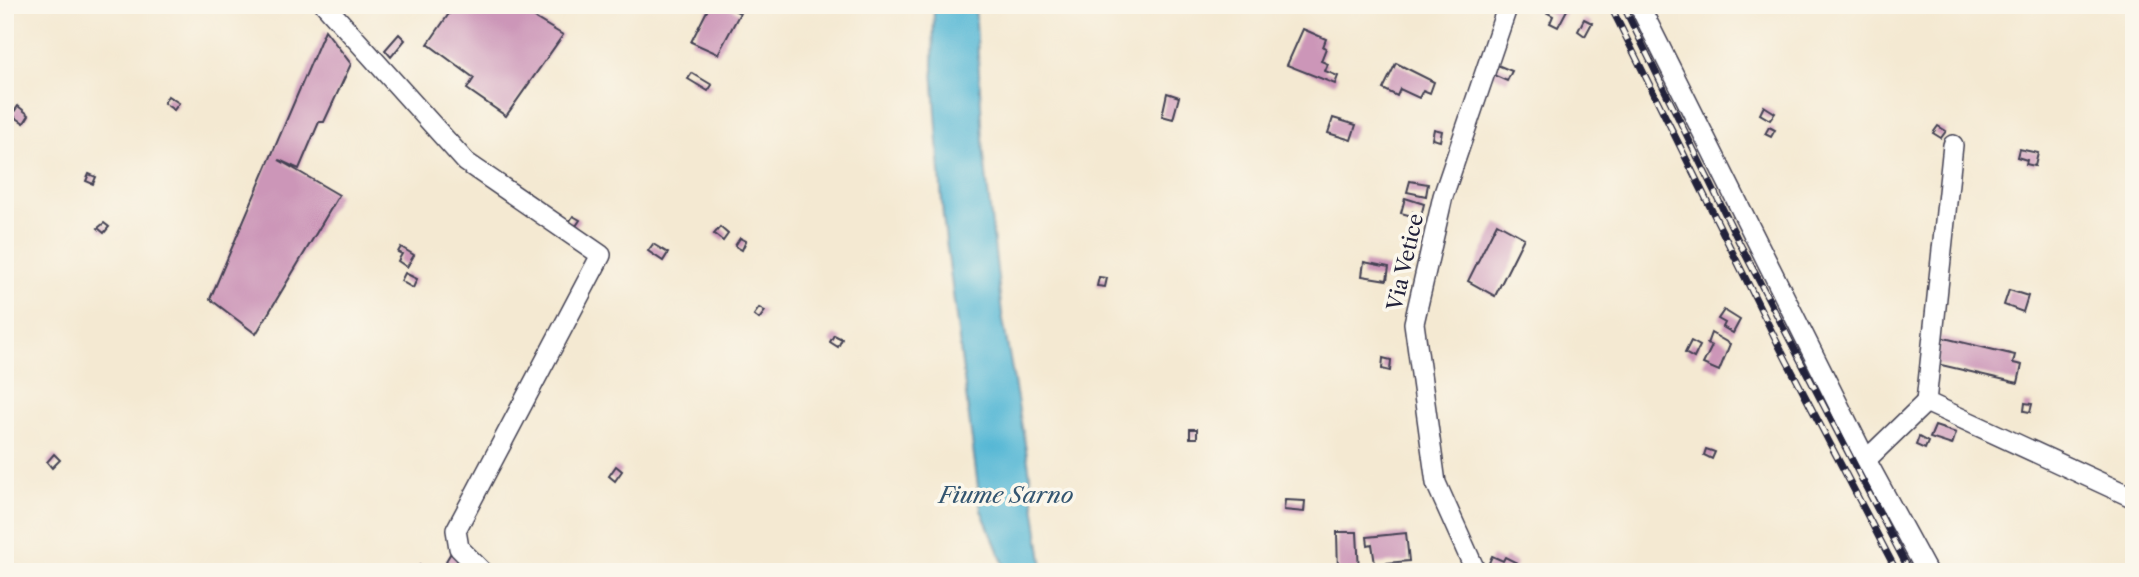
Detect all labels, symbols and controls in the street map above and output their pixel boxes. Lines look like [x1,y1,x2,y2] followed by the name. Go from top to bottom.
[1381,211,1428,314] street label: Via Vetice
[937,481,1074,509] water label: Fiume Sarno

